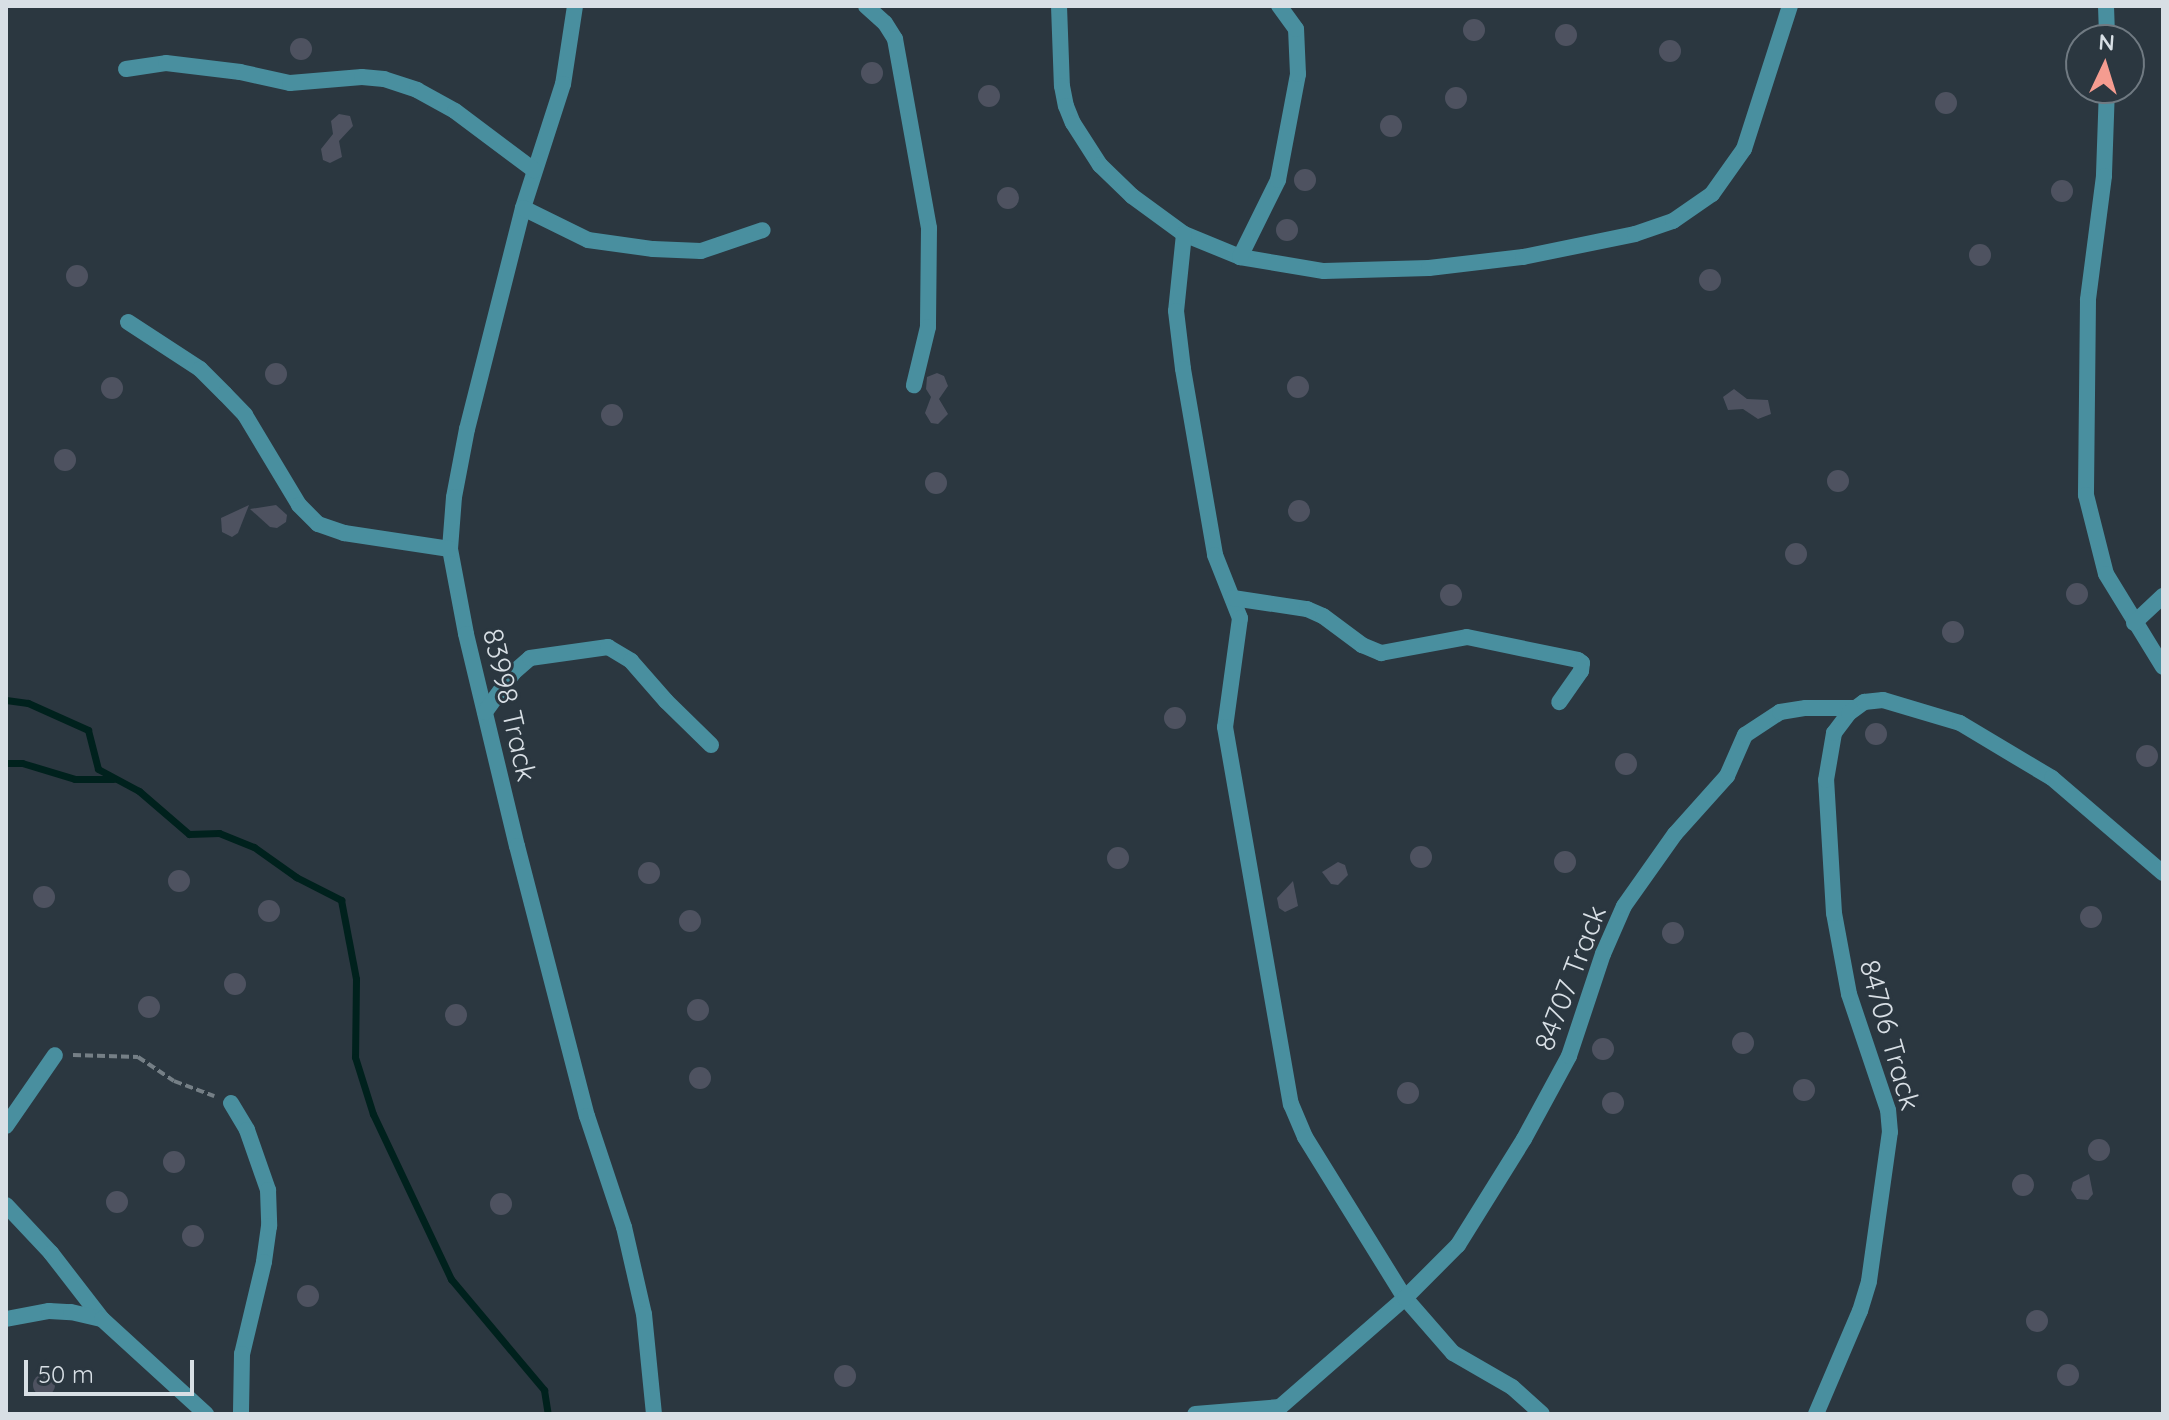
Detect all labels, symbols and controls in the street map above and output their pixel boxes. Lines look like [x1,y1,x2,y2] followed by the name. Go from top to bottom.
[2065,24,2145,104] north arrow
[2097,28,2116,57] text: N
[476,625,544,785] street label: 83998 Track
[1527,901,1613,1055] street label: 84707 Track
[1853,956,1927,1114] street label: 84706 Track
[28,1344,198,1394] scale bar
[38,1359,94,1389] text: 50 m

